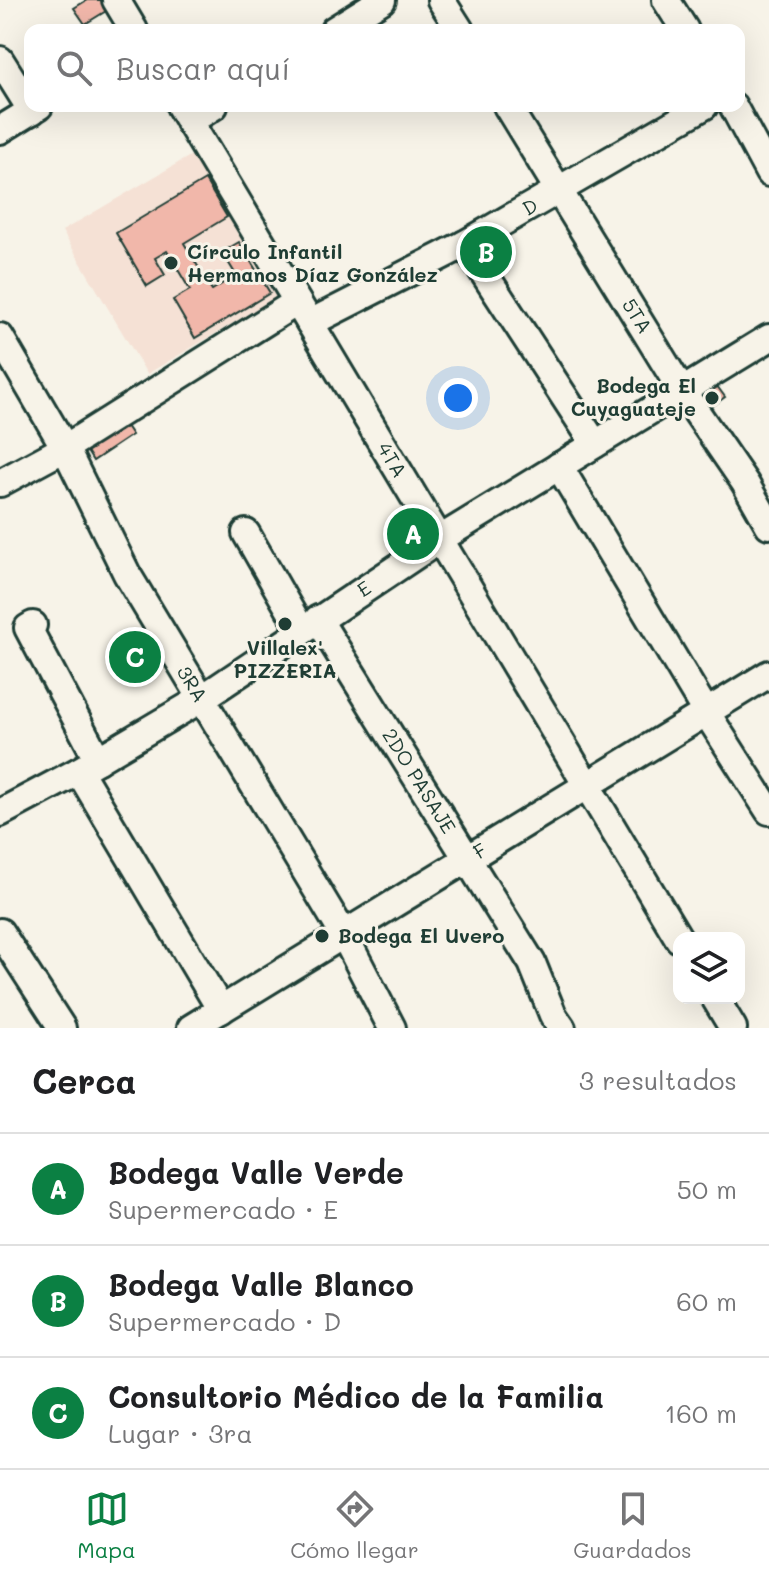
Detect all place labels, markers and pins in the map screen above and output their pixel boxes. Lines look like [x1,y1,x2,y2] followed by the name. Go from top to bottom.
[460,222,512,282] pin: B
[187,238,438,287] place label: Círculo Infantil Hermanos Díaz González
[162,254,180,272] marker: Círculo Infantil Hermanos Díaz González
[571,372,696,421] place label: Bodega El Cuyaguateje
[703,389,721,407] marker: Bodega El Cuyaguateje
[387,504,439,564] pin: A
[276,615,294,633] marker: Villalex' PIZZERIA
[109,627,161,687] pin: C
[233,634,337,683] place label: Villalex' PIZZERIA
[338,922,504,948] place label: Bodega El Uvero
[313,927,331,945] marker: Bodega El Uvero

